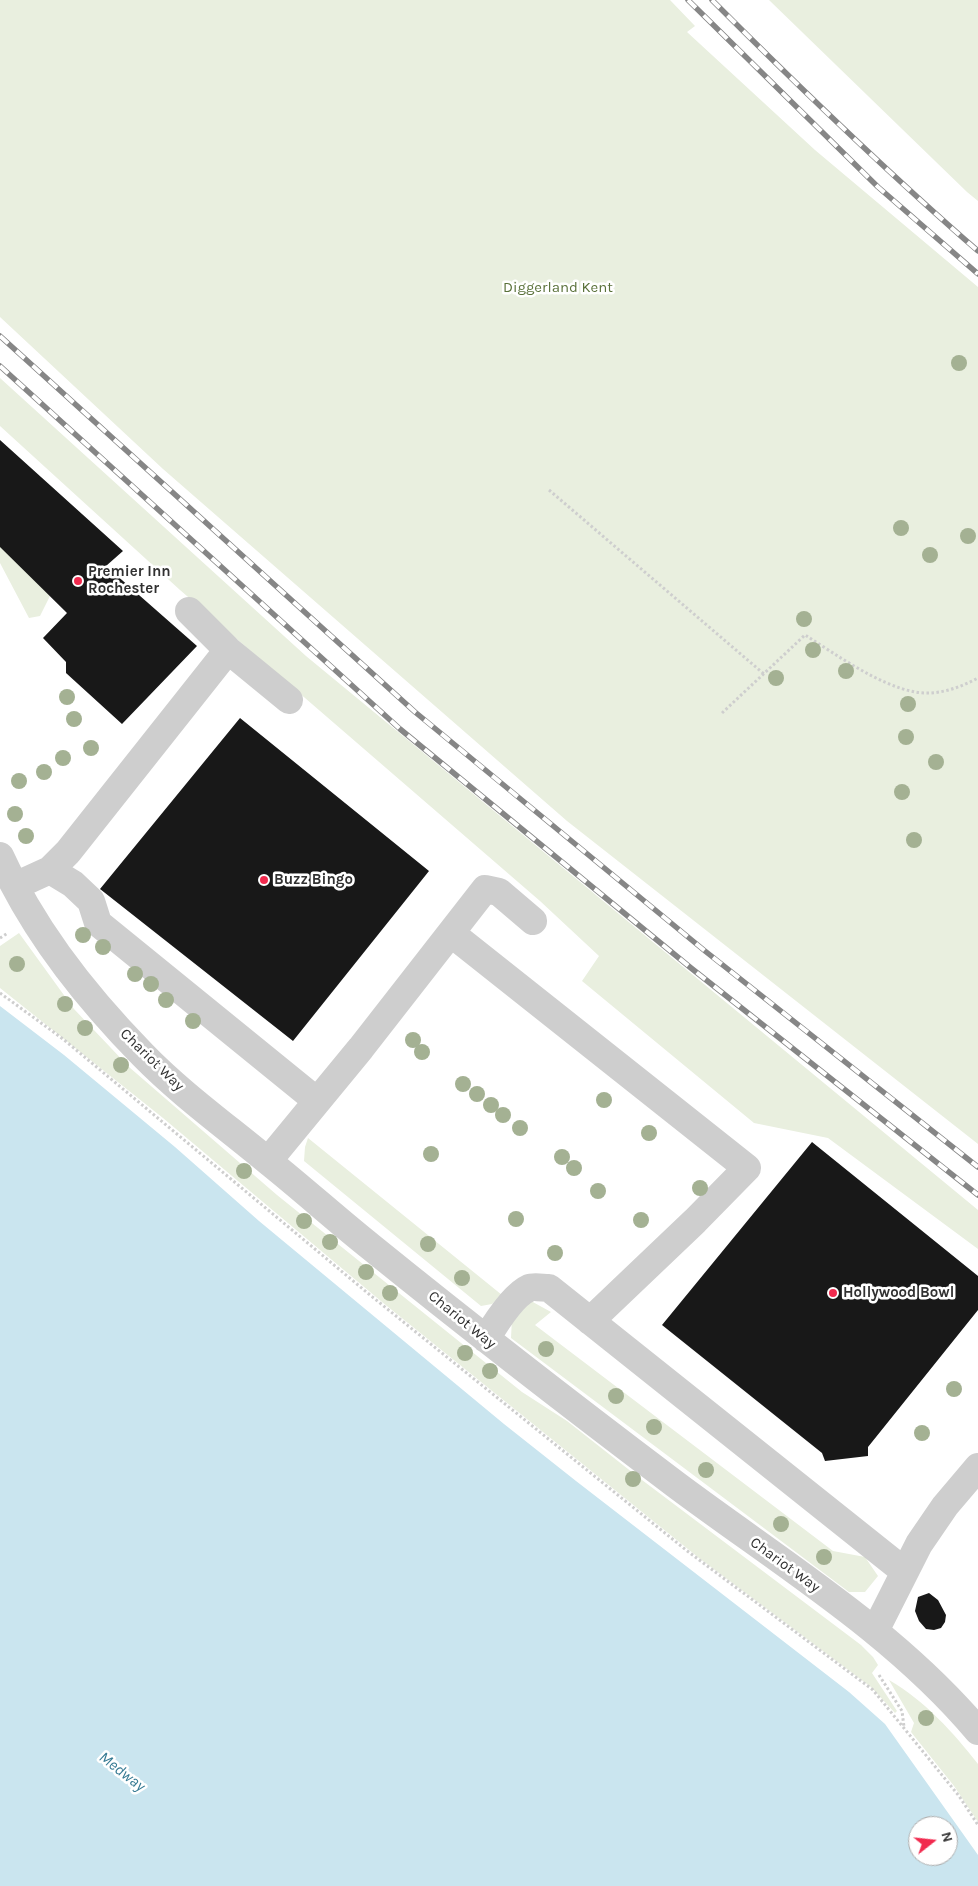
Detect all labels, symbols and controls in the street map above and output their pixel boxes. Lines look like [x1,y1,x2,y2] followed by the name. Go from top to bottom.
[503,279,613,297] park label: Diggerland Kent
[88,563,171,598] place label: Premier Inn Rochester
[72,575,84,587] marker: Premier Inn Rochester
[274,871,353,889] place label: Buzz Bingo
[258,874,270,886] marker: Buzz Bingo
[116,1025,188,1095] street label: Chariot Way
[843,1284,954,1302] place label: Hollywood Bowl
[424,1287,500,1353] street label: Chariot Way
[827,1287,839,1299] marker: Hollywood Bowl
[747,1534,823,1596] street label: Chariot Way
[95,1748,149,1796] water label: Medway
[908,1816,958,1866] north arrow
[937,1830,956,1844] text: N

